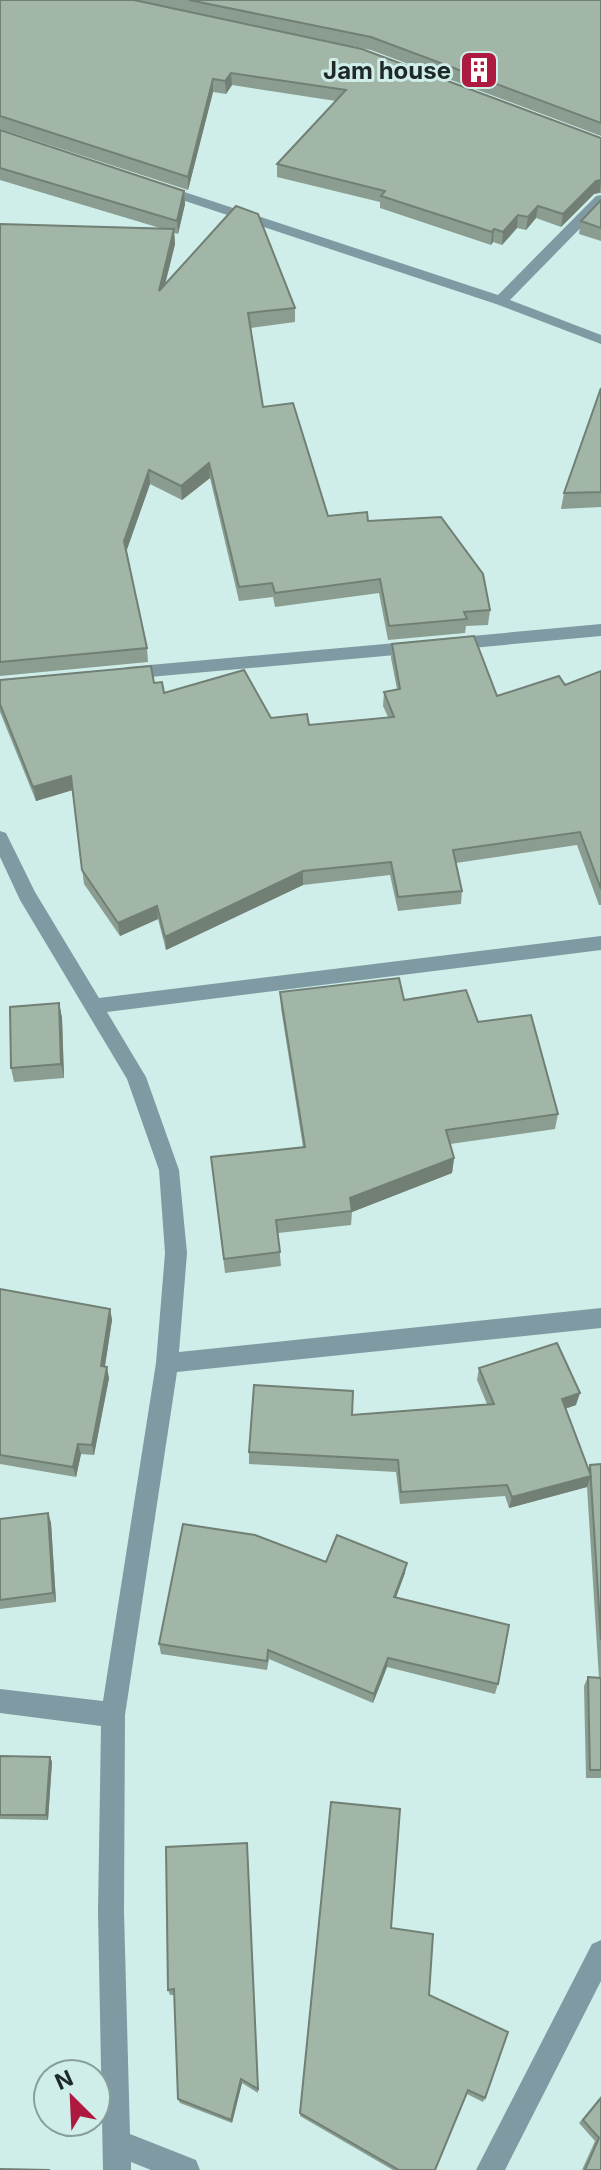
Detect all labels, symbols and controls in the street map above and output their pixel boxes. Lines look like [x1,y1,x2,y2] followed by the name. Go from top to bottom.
[458,49,500,91] building icon: Jam house
[323,56,451,85] place label: Jam house
[32,2058,112,2138] north arrow
[51,2064,77,2095] text: N

